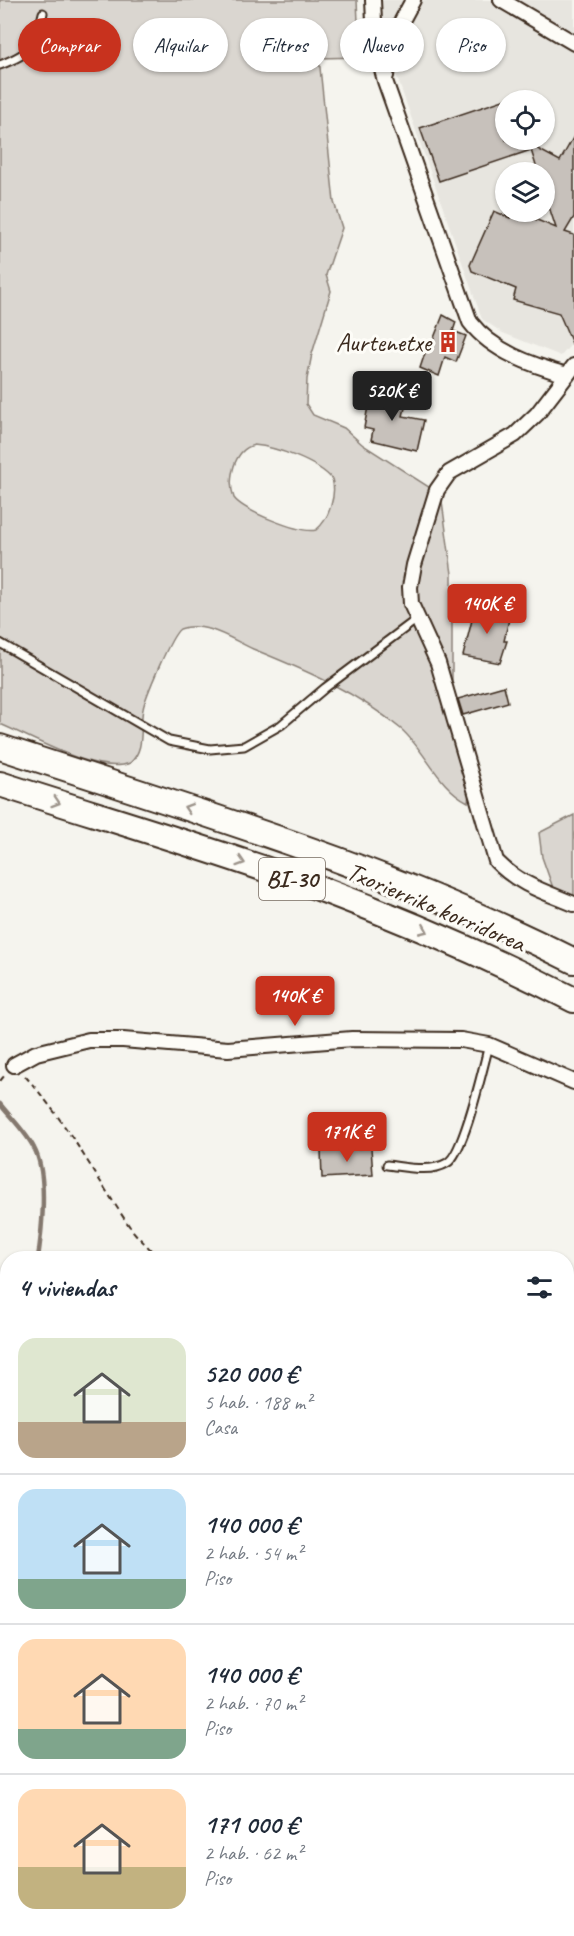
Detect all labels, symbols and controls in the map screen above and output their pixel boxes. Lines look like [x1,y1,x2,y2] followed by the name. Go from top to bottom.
[18,18,121,72] chip: Comprar
[133,18,228,72] chip: Alquilar
[240,18,328,72] chip: Filtros
[340,18,424,72] chip: Nuevo
[436,18,506,72] chip: Piso
[495,90,555,222] map controls
[495,90,555,150] button: locate
[495,162,555,222] button: layers
[336,326,434,359] place label: Aurtenetxe
[436,330,460,354] building icon: Aurtenetxe
[343,371,441,422] pin: 520K €
[367,378,417,403] text: 520K €
[438,584,536,635] pin: 140K €
[462,591,513,616] text: 140K €
[50,795,61,807] one-way arrow
[183,803,194,815] one-way arrow
[235,855,246,867] one-way arrow
[342,855,532,960] street label: Txorierriko korridorea
[259,858,325,900] road number: BI-30
[418,922,429,934] one-way arrow
[246,976,344,1027] pin: 140K €
[270,983,321,1008] text: 140K €
[298,1112,396,1163] pin: 171K €
[322,1119,372,1144] text: 171K €
[18,1271,115,1304] text: 4 viviendas
[523,1271,556,1304] icon: filters
[204,1357,298,1390] text: 520 000 €
[66,1362,138,1434] icon: home
[204,1390,311,1415] text: 5 hab. · 188 m²
[204,1415,237,1440] text: Casa
[204,1508,298,1541] text: 140 000 €
[66,1513,138,1585] icon: home
[204,1541,302,1566] text: 2 hab. · 54 m²
[204,1566,231,1591] text: Piso
[204,1658,298,1691] text: 140 000 €
[66,1663,138,1735] icon: home
[204,1691,302,1716] text: 2 hab. · 70 m²
[204,1716,231,1741] text: Piso
[204,1808,298,1841] text: 171 000 €
[66,1813,138,1885] icon: home
[204,1841,302,1866] text: 2 hab. · 62 m²
[204,1866,231,1891] text: Piso

